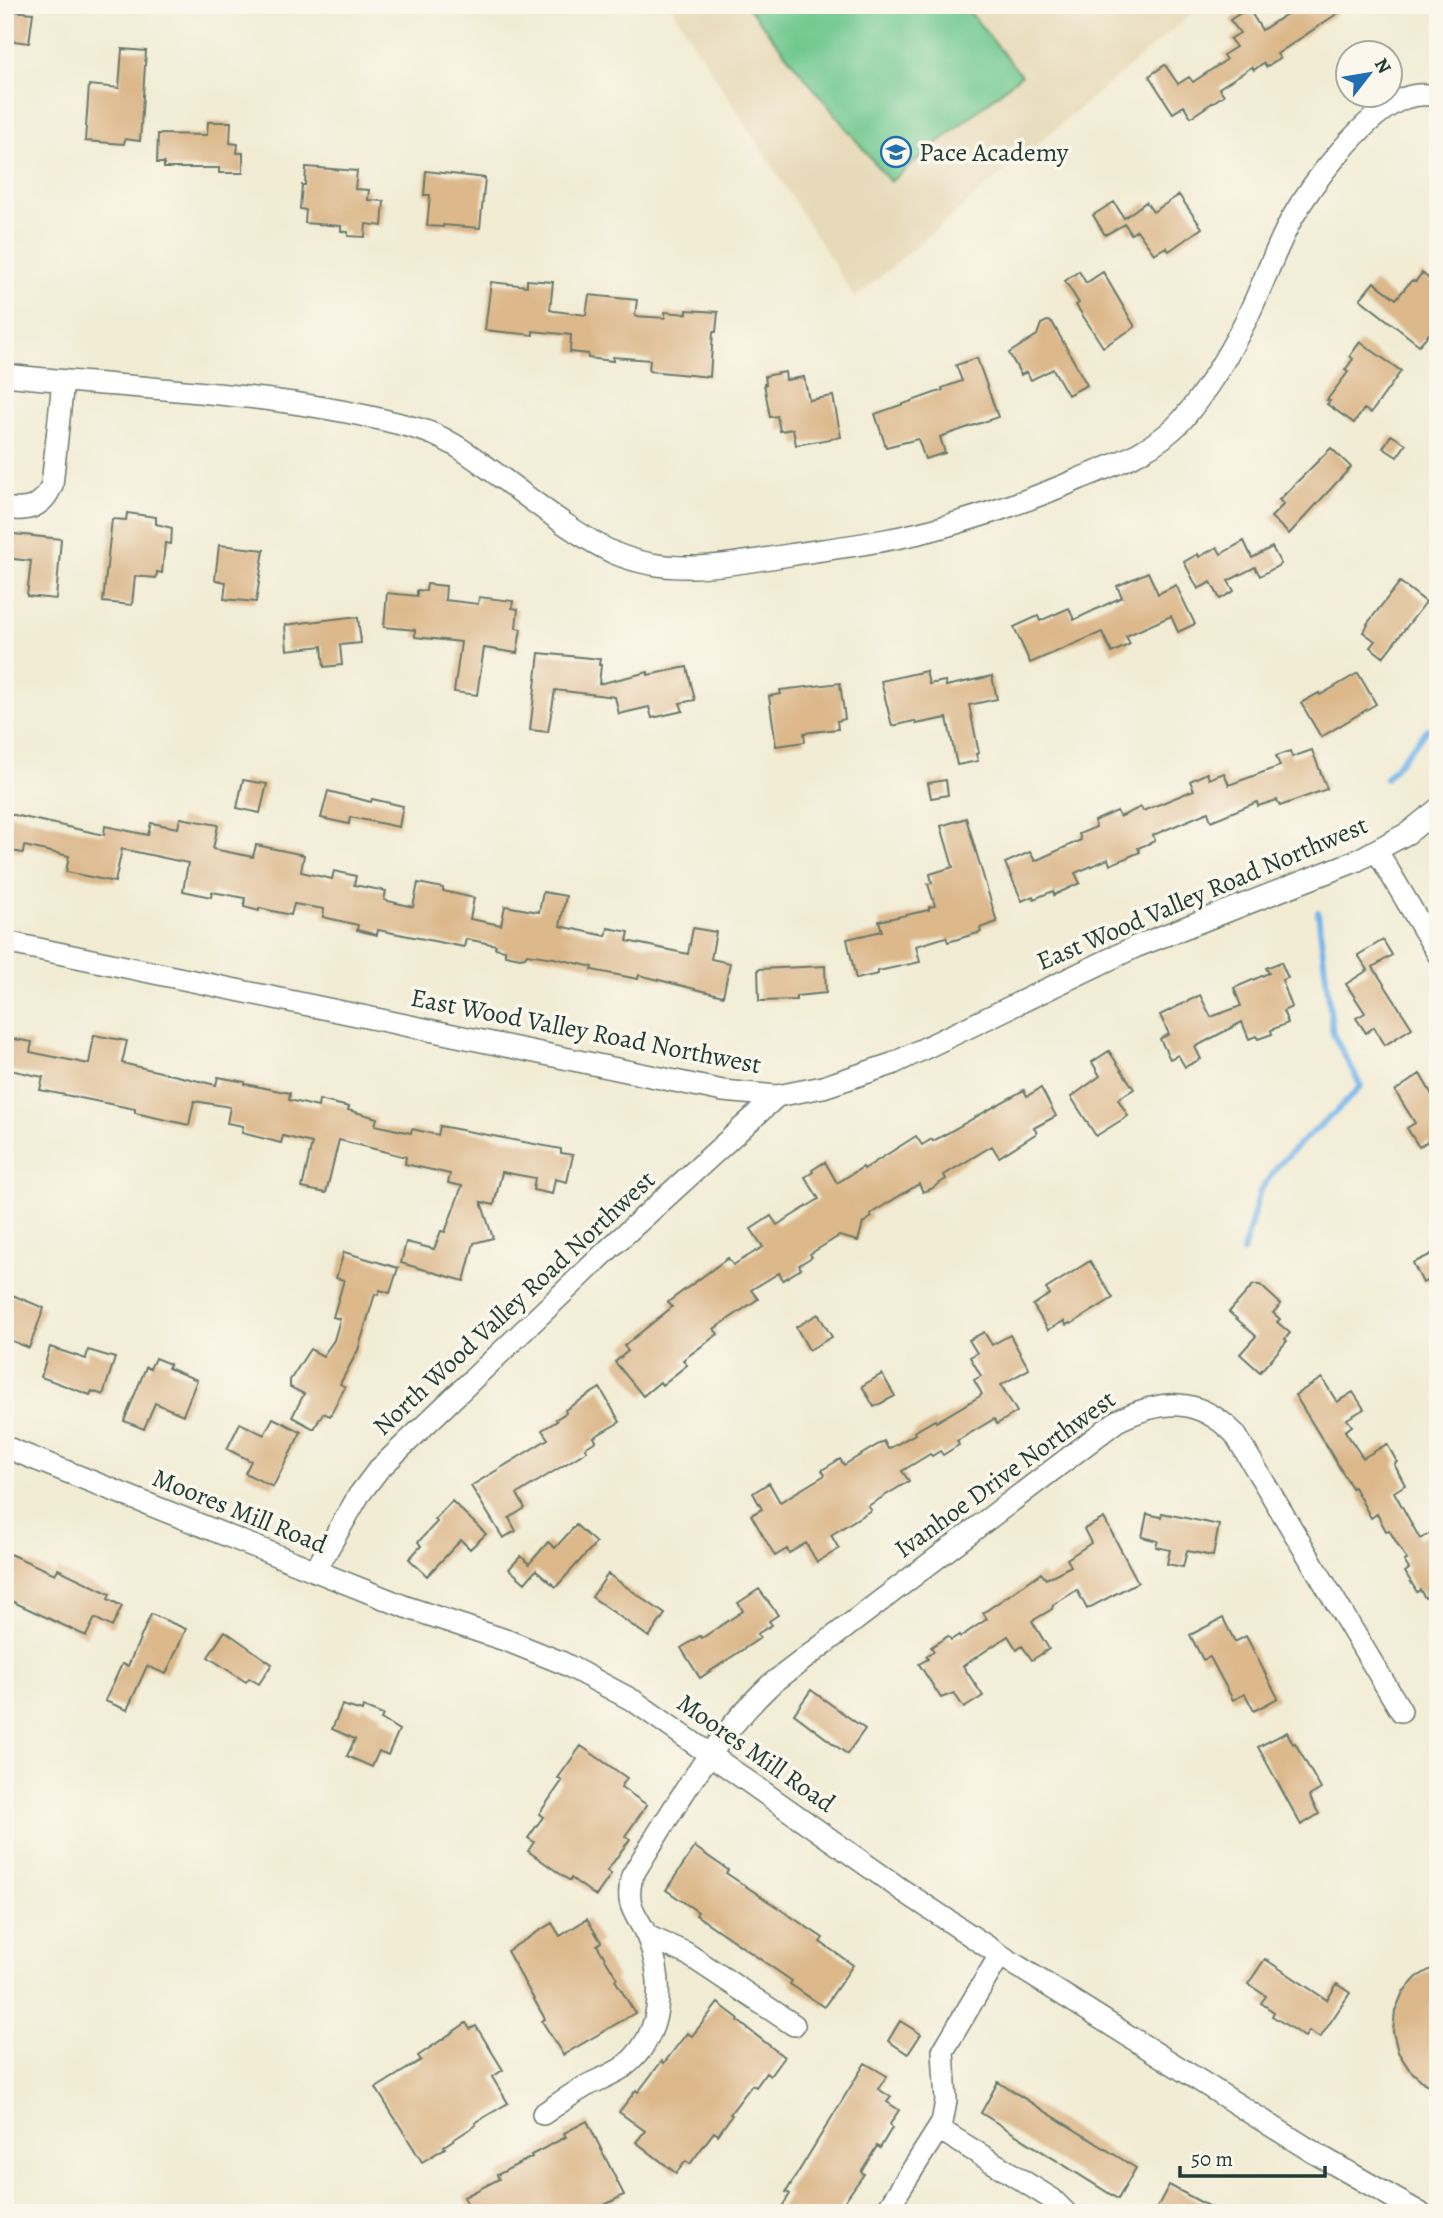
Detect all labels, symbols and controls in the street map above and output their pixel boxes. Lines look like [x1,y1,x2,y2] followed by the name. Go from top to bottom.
[1334,38,1404,108] north arrow
[1368,53,1398,79] text: N
[879,135,913,169] school or university icon: Pace Academy
[919,135,1069,170] place label: Pace Academy
[1031,807,1373,979] street label: East Wood Valley Road Northwest
[408,980,765,1082] street label: East Wood Valley Road Northwest
[365,1162,663,1443] street label: North Wood Valley Road Northwest
[888,1382,1123,1566] street label: Ivanhoe Drive Northwest
[147,1460,333,1562] street label: Moores Mill Road
[670,1685,842,1821] street label: Moores Mill Road
[1180,2134,1326,2178] scale bar
[1191,2145,1233,2173] text: 50 m

